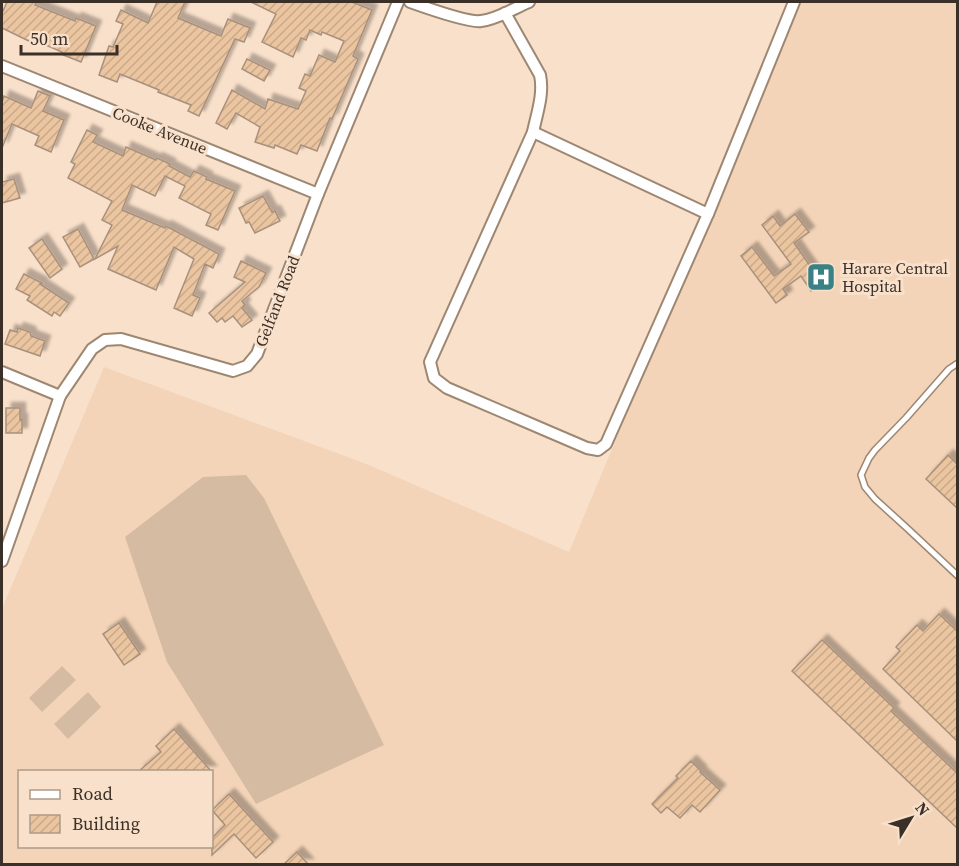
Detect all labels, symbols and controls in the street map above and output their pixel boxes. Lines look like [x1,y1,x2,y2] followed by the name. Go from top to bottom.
[21,18,117,56] scale bar
[30,26,68,51] text: 50 m
[109,101,211,159] street label: Cooke Avenue
[249,252,305,350] street label: Gelfand Road
[842,257,948,297] place label: Harare Central Hospital
[805,261,837,293] hospital icon: Harare Central Hospital
[18,770,213,848] legend
[72,781,113,806] text: Road
[881,788,941,848] north arrow
[911,797,935,820] text: N
[72,811,140,836] text: Building

